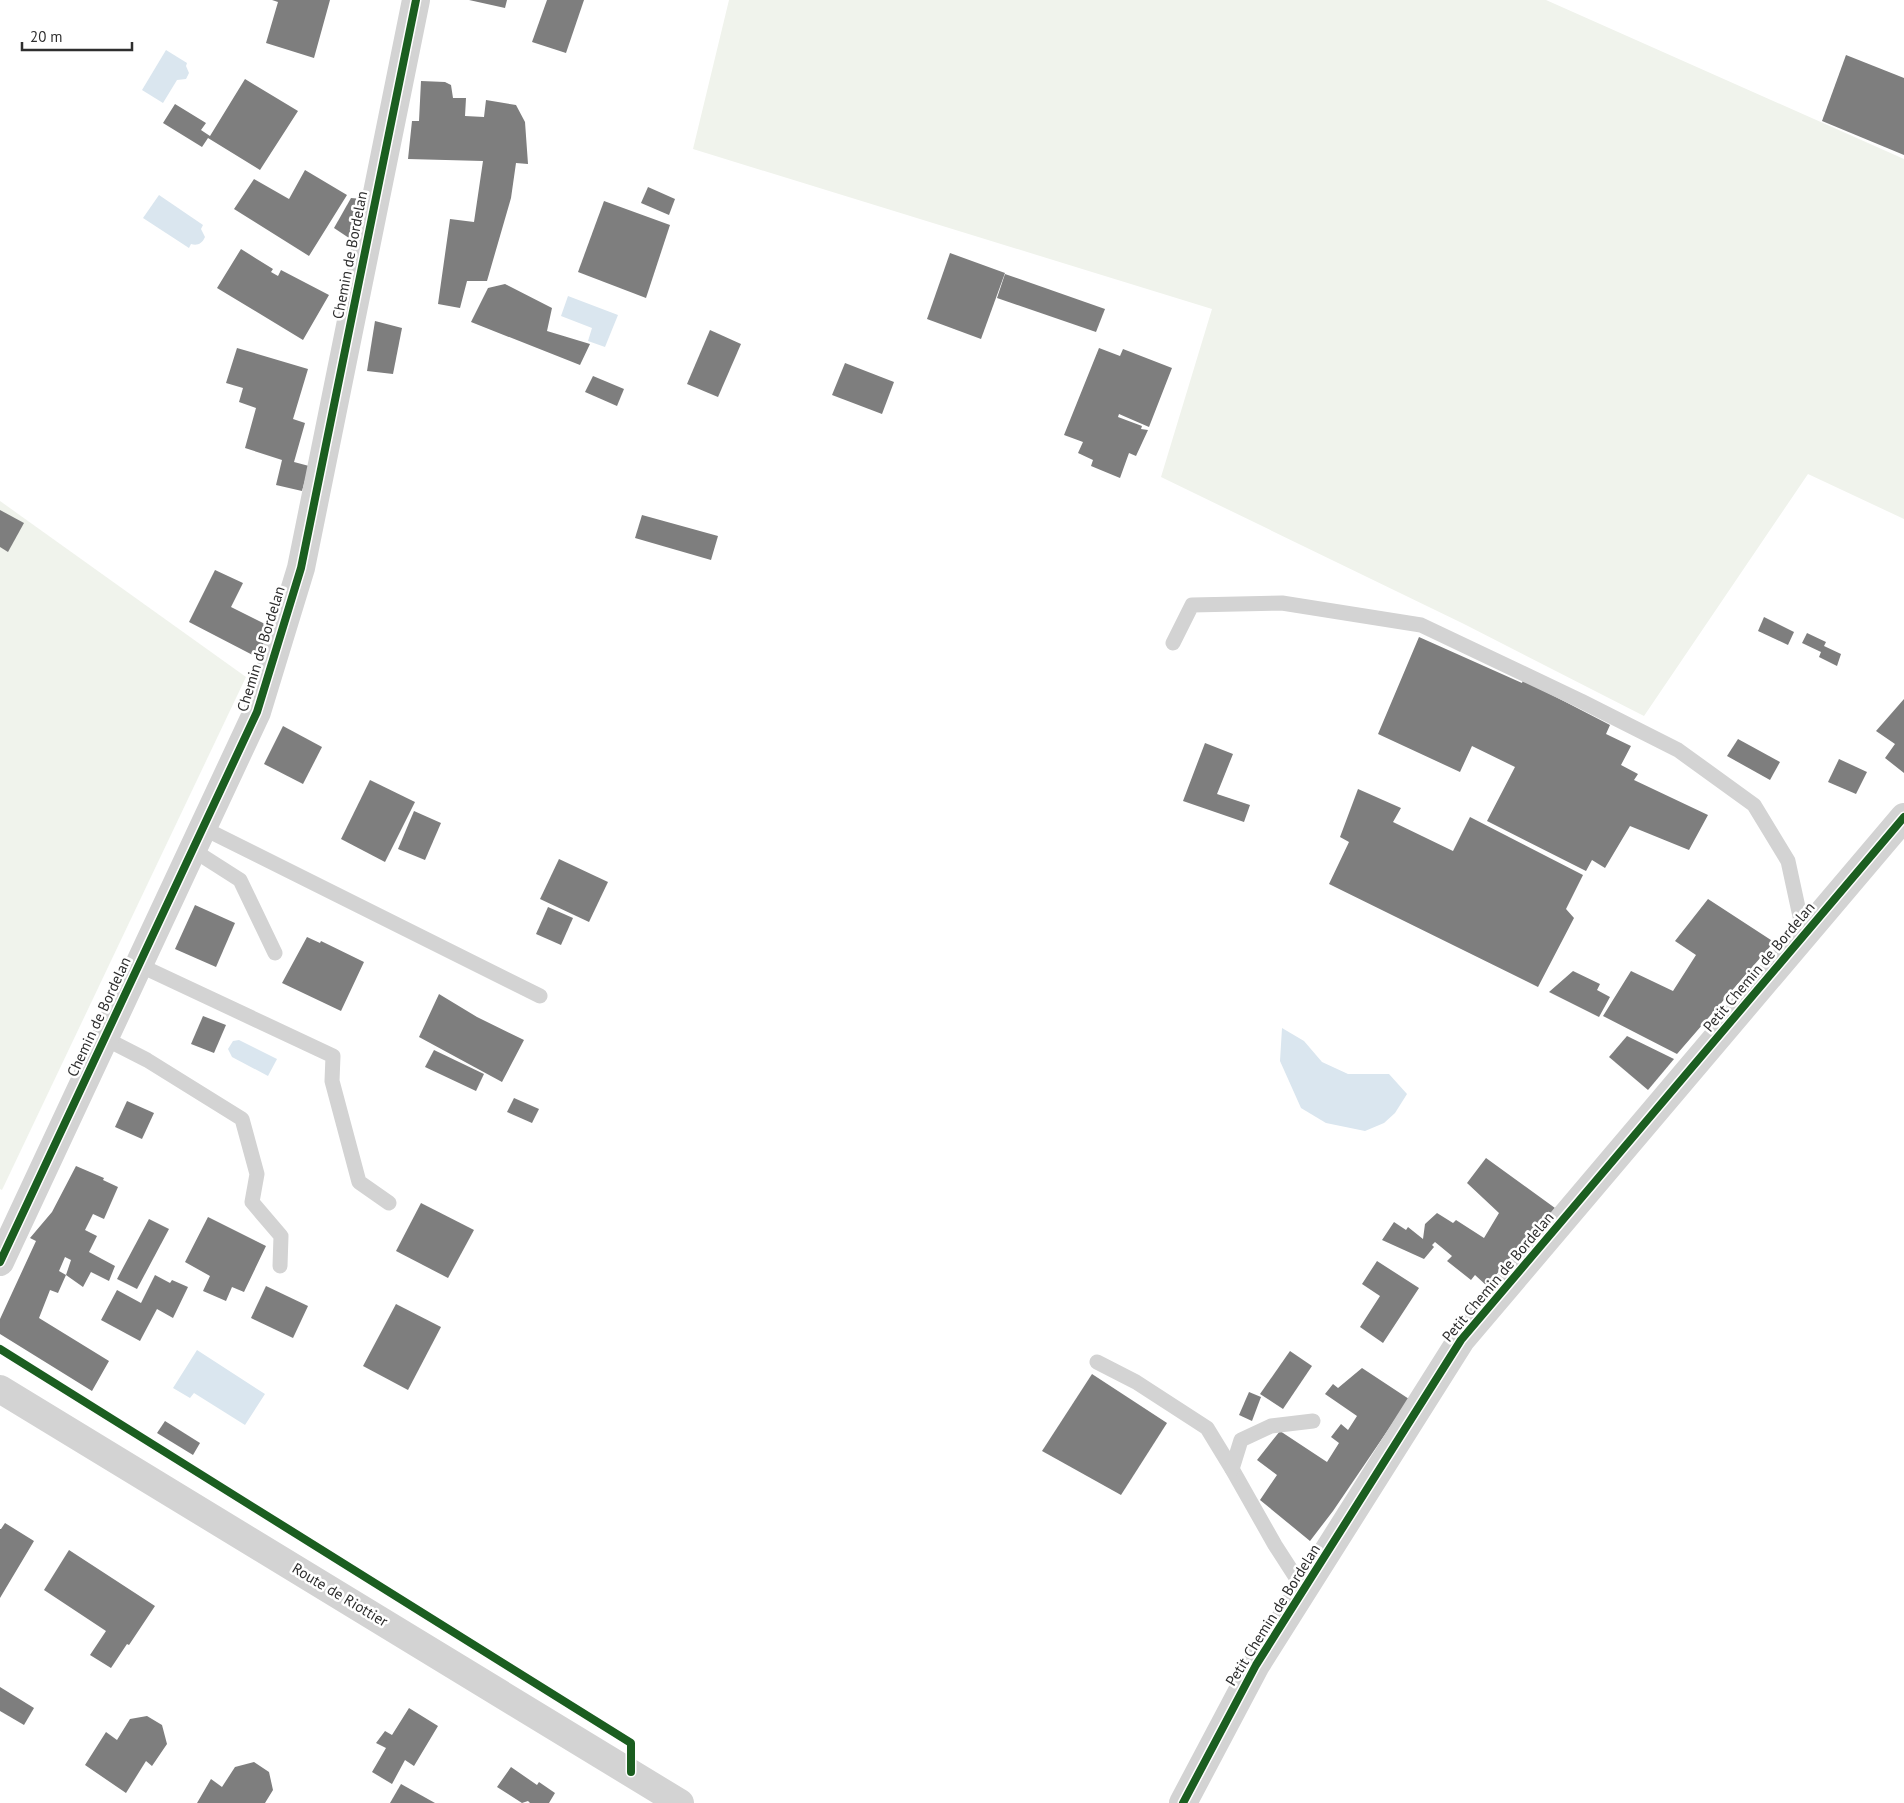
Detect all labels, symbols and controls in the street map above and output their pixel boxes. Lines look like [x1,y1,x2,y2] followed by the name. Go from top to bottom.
[22,20,132,52] scale bar
[30,27,63,46] text: 20 m
[328,189,371,321] street label: Chemin de Bordelan
[232,584,289,714] street label: Chemin de Bordelan
[1699,898,1819,1036] street label: Petit Chemin de Bordelan
[62,954,135,1080] street label: Chemin de Bordelan
[1438,1208,1558,1346] street label: Petit Chemin de Bordelan
[1221,1540,1324,1689] street label: Petit Chemin de Bordelan
[289,1558,392,1631] street label: Route de Riottier

